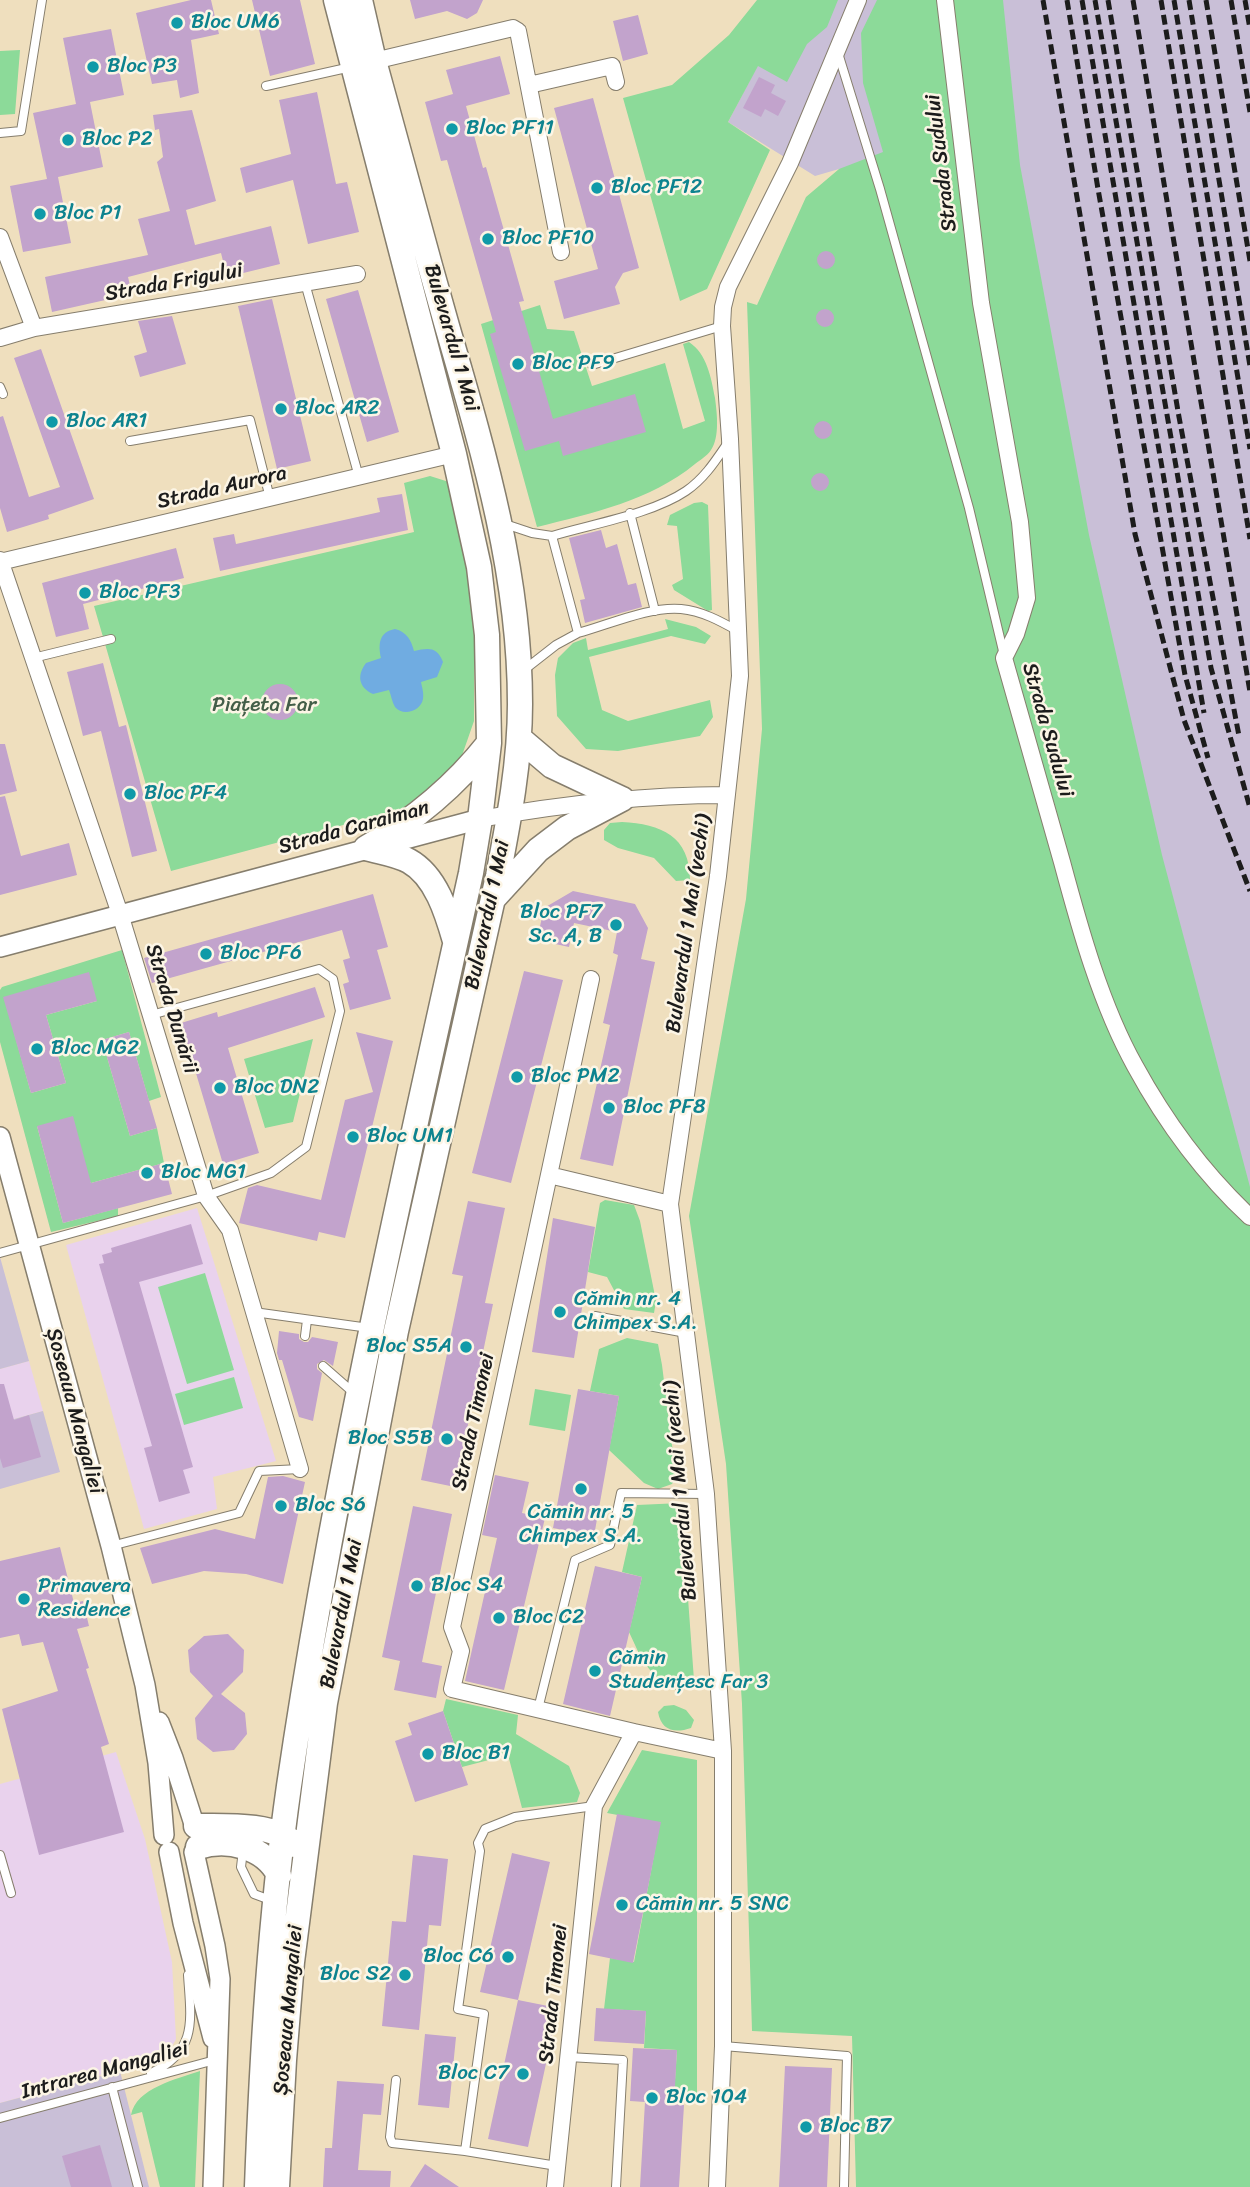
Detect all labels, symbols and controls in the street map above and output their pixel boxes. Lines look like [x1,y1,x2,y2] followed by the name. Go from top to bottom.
[191,10,280,36] place label: Bloc UM6
[169,15,185,31] marker: Bloc UM6
[107,54,177,80] place label: Bloc P3
[85,59,101,75] marker: Bloc P3
[921,93,963,233] street label: Strada Sudului
[466,116,554,142] place label: Bloc PF11
[444,121,460,137] marker: Bloc PF11
[82,127,153,153] place label: Bloc P2
[60,132,76,148] marker: Bloc P2
[611,175,702,201] place label: Bloc PF12
[589,180,605,196] marker: Bloc PF12
[54,201,122,227] place label: Bloc P1
[32,206,48,222] marker: Bloc P1
[502,226,594,252] place label: Bloc PF10
[480,231,496,247] marker: Bloc PF10
[103,258,245,308] street label: Strada Frigului
[418,262,484,414] street label: Bulevardul 1 Mai
[532,351,615,377] place label: Bloc PF9
[510,356,526,372] marker: Bloc PF9
[295,396,379,422] place label: Bloc AR2
[273,401,289,417] marker: Bloc AR2
[66,409,147,435] place label: Bloc AR1
[44,414,60,430] marker: Bloc AR1
[155,461,289,515] street label: Strada Aurora
[99,580,181,606] place label: Bloc PF3
[77,585,93,601] marker: Bloc PF3
[1016,660,1078,800] street label: Strada Sudului
[212,693,316,719] park label: Piațeta Far
[144,781,227,807] place label: Bloc PF4
[122,786,138,802] marker: Bloc PF4
[276,796,432,860] street label: Strada Caraiman
[661,813,717,1035] street label: Bulevardul 1 Mai (vechi)
[460,838,516,992] street label: Bulevardul 1 Mai
[520,900,602,950] place label: Bloc PF7 Sc. A, B
[608,917,624,933] marker: Bloc PF7 Sc. A, B
[139,941,203,1077] street label: Strada Dunării
[220,941,302,967] place label: Bloc PF6
[198,946,214,962] marker: Bloc PF6
[51,1036,139,1062] place label: Bloc MG2
[29,1041,45,1057] marker: Bloc MG2
[531,1064,620,1090] place label: Bloc PM2
[509,1069,525,1085] marker: Bloc PM2
[234,1075,319,1101] place label: Bloc DN2
[212,1080,228,1096] marker: Bloc DN2
[623,1095,706,1121] place label: Bloc PF8
[601,1100,617,1116] marker: Bloc PF8
[367,1124,453,1150] place label: Bloc UM1
[345,1129,361,1145] marker: Bloc UM1
[161,1160,246,1186] place label: Bloc MG1
[139,1165,155,1181] marker: Bloc MG1
[574,1287,698,1337] place label: Cămin nr. 4 Chimpex S.A.
[552,1304,568,1320] marker: Cămin nr. 4 Chimpex S.A.
[40,1325,108,1497] street label: Șoseaua Mangaliei
[366,1334,452,1360] place label: Bloc S5A
[458,1339,474,1355] marker: Bloc S5A
[447,1351,501,1493] street label: Strada Timonei
[659,1380,703,1602] street label: Bulevardul 1 Mai (vechi)
[348,1426,433,1452] place label: Bloc S5B
[439,1431,455,1447] marker: Bloc S5B
[573,1481,589,1497] marker: Cămin nr. 5 Chimpex S.A.
[295,1493,366,1519] place label: Bloc S6
[273,1498,289,1514] marker: Bloc S6
[519,1500,643,1550] place label: Cămin nr. 5 Chimpex S.A.
[315,1537,369,1691] street label: Bulevardul 1 Mai
[431,1573,503,1599] place label: Bloc S4
[38,1574,131,1624] place label: Primavera Residence
[409,1578,425,1594] marker: Bloc S4
[16,1591,32,1607] marker: Primavera Residence
[513,1605,584,1631] place label: Bloc C2
[491,1610,507,1626] marker: Bloc C2
[609,1646,768,1696] place label: Cămin Studențesc Far 3
[587,1663,603,1679] marker: Cămin Studențesc Far 3
[442,1741,510,1767] place label: Bloc B1
[420,1746,436,1762] marker: Bloc B1
[636,1892,789,1918] place label: Cămin nr. 5 SNC
[614,1897,630,1913] marker: Cămin nr. 5 SNC
[534,1923,574,2065] street label: Strada Timonei
[269,1924,309,2096] street label: Șoseaua Mangaliei
[423,1944,494,1970] place label: Bloc C6
[500,1949,516,1965] marker: Bloc C6
[320,1962,391,1988] place label: Bloc S2
[397,1967,413,1983] marker: Bloc S2
[19,2037,191,2105] street label: Intrarea Mangaliei
[438,2061,509,2087] place label: Bloc C7
[515,2066,531,2082] marker: Bloc C7
[666,2085,747,2111] place label: Bloc 104
[644,2090,660,2106] marker: Bloc 104
[820,2114,891,2140] place label: Bloc B7
[798,2119,814,2135] marker: Bloc B7

